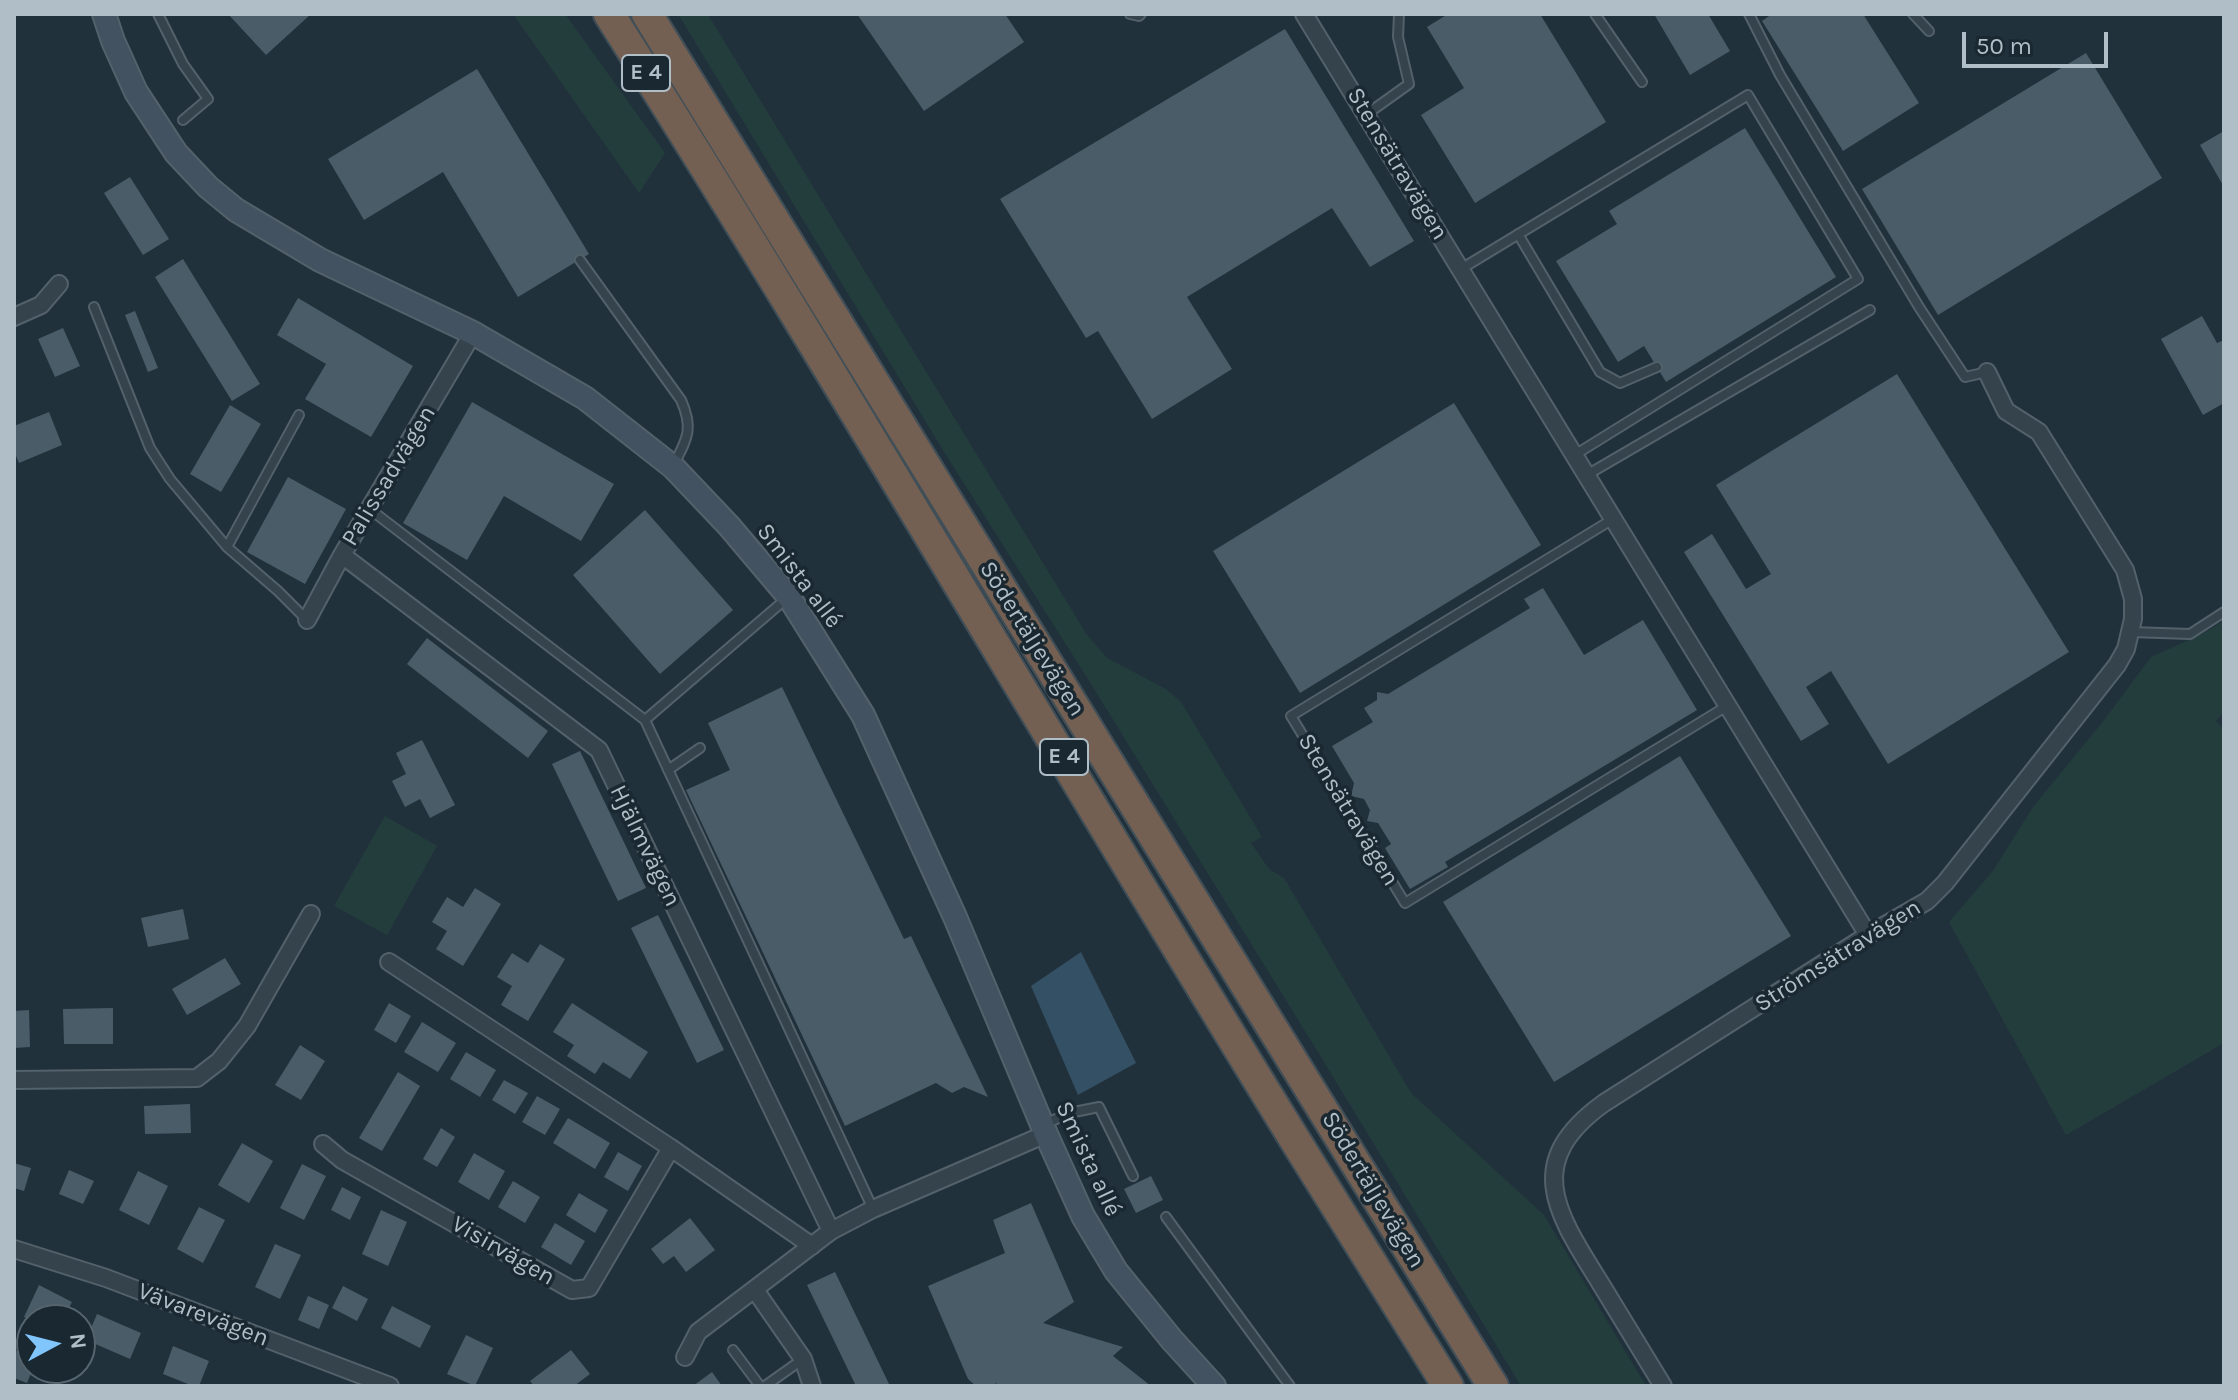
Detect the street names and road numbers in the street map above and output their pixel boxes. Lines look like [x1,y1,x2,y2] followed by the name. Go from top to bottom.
[622,55,670,91] road number: E 4
[1340,83,1454,245] street label: Stensätravägen
[336,401,442,551] street label: Palissadvägen
[750,518,848,634] street label: Smista allé
[973,556,1091,722] street label: Södertäljevägen
[1291,729,1405,891] street label: Stensätravägen
[1040,739,1088,775] road number: E 4
[603,781,687,911] street label: Hjälmvägen
[1750,893,1926,1019] street label: Strömsätravägen
[1049,1097,1127,1221] street label: Smista allé
[1315,1107,1431,1273] street label: Södertäljevägen
[446,1210,560,1292] street label: Visirvägen
[133,1277,273,1353] street label: Vävarevägen

